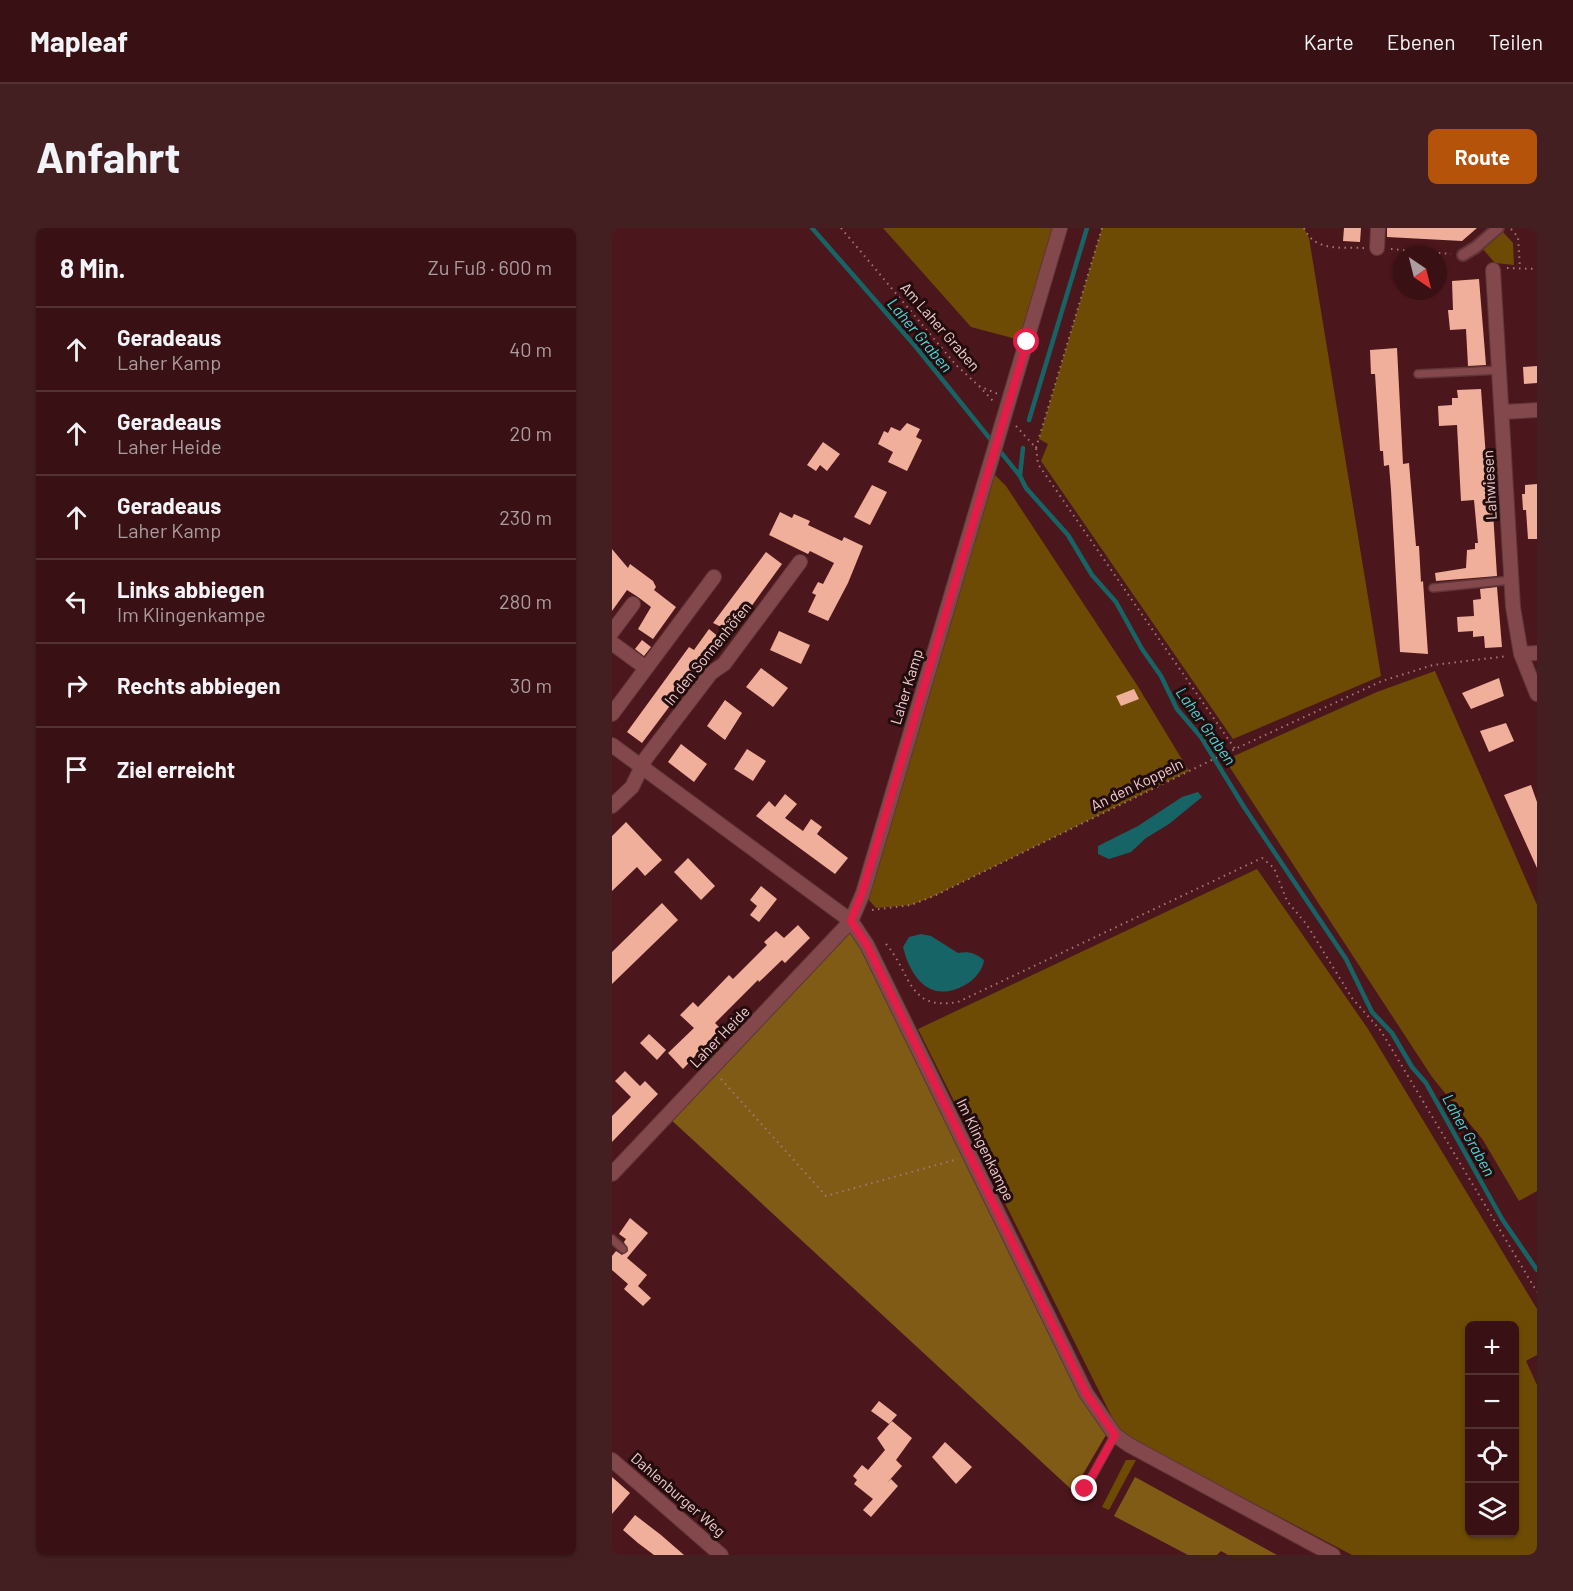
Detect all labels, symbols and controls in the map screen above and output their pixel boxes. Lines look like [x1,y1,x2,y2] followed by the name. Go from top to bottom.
[30,24,128,58] text: Mapleaf
[1304,29,1354,54] text: Karte
[1387,29,1456,54] text: Ebenen
[1489,29,1543,54] text: Teilen
[1428,129,1537,184] button: Route
[36,131,181,181] text: Anfahrt
[1393,246,1447,300] north arrow
[60,252,126,283] text: 8 Min.
[428,255,552,279] text: Zu Fuß · 600 m
[897,279,983,375] street label: Am Laher Graben
[883,294,957,376] water label: Laher Graben
[117,324,221,350] text: Geradeaus
[1013,328,1039,354] route start
[60,333,93,366] icon: ahead
[509,337,552,361] text: 40 m
[117,350,221,374] text: Laher Kamp
[117,408,221,434] text: Geradeaus
[60,417,93,450] icon: ahead
[509,421,552,445] text: 20 m
[117,434,222,458] text: Laher Heide
[1478,450,1500,520] street label: Lahwiesen
[117,492,221,518] text: Geradeaus
[60,501,93,534] icon: ahead
[499,505,552,529] text: 230 m
[117,518,221,542] text: Laher Kamp
[117,576,265,602] text: Links abbiegen
[60,585,93,618] icon: left
[499,589,552,613] text: 280 m
[660,598,754,709] street label: In den Sonnenhöfen
[117,602,266,626] text: Im Klingenkampe
[886,647,926,727] street label: Laher Kamp
[60,669,93,702] icon: right
[117,672,280,698] text: Rechts abbiegen
[510,673,552,697] text: 30 m
[1173,683,1240,768] water label: Laher Graben
[60,753,93,786] icon: arrive
[1087,754,1186,814] street label: An den Koppeln
[117,756,235,782] text: Ziel erreicht
[686,1002,753,1071] street label: Laher Heide
[1439,1090,1500,1179] water label: Laher Graben
[953,1095,1018,1204] street label: Im Klingenkampe
[1465,1321,1519,1537] map controls
[1465,1321,1519,1375] button: +
[1465,1375,1519,1429] button: −
[1465,1429,1519,1483] button: locate
[628,1448,729,1540] street label: Dahlenburger Weg
[1071,1475,1097,1501] route end
[1465,1483,1519,1537] button: layers

